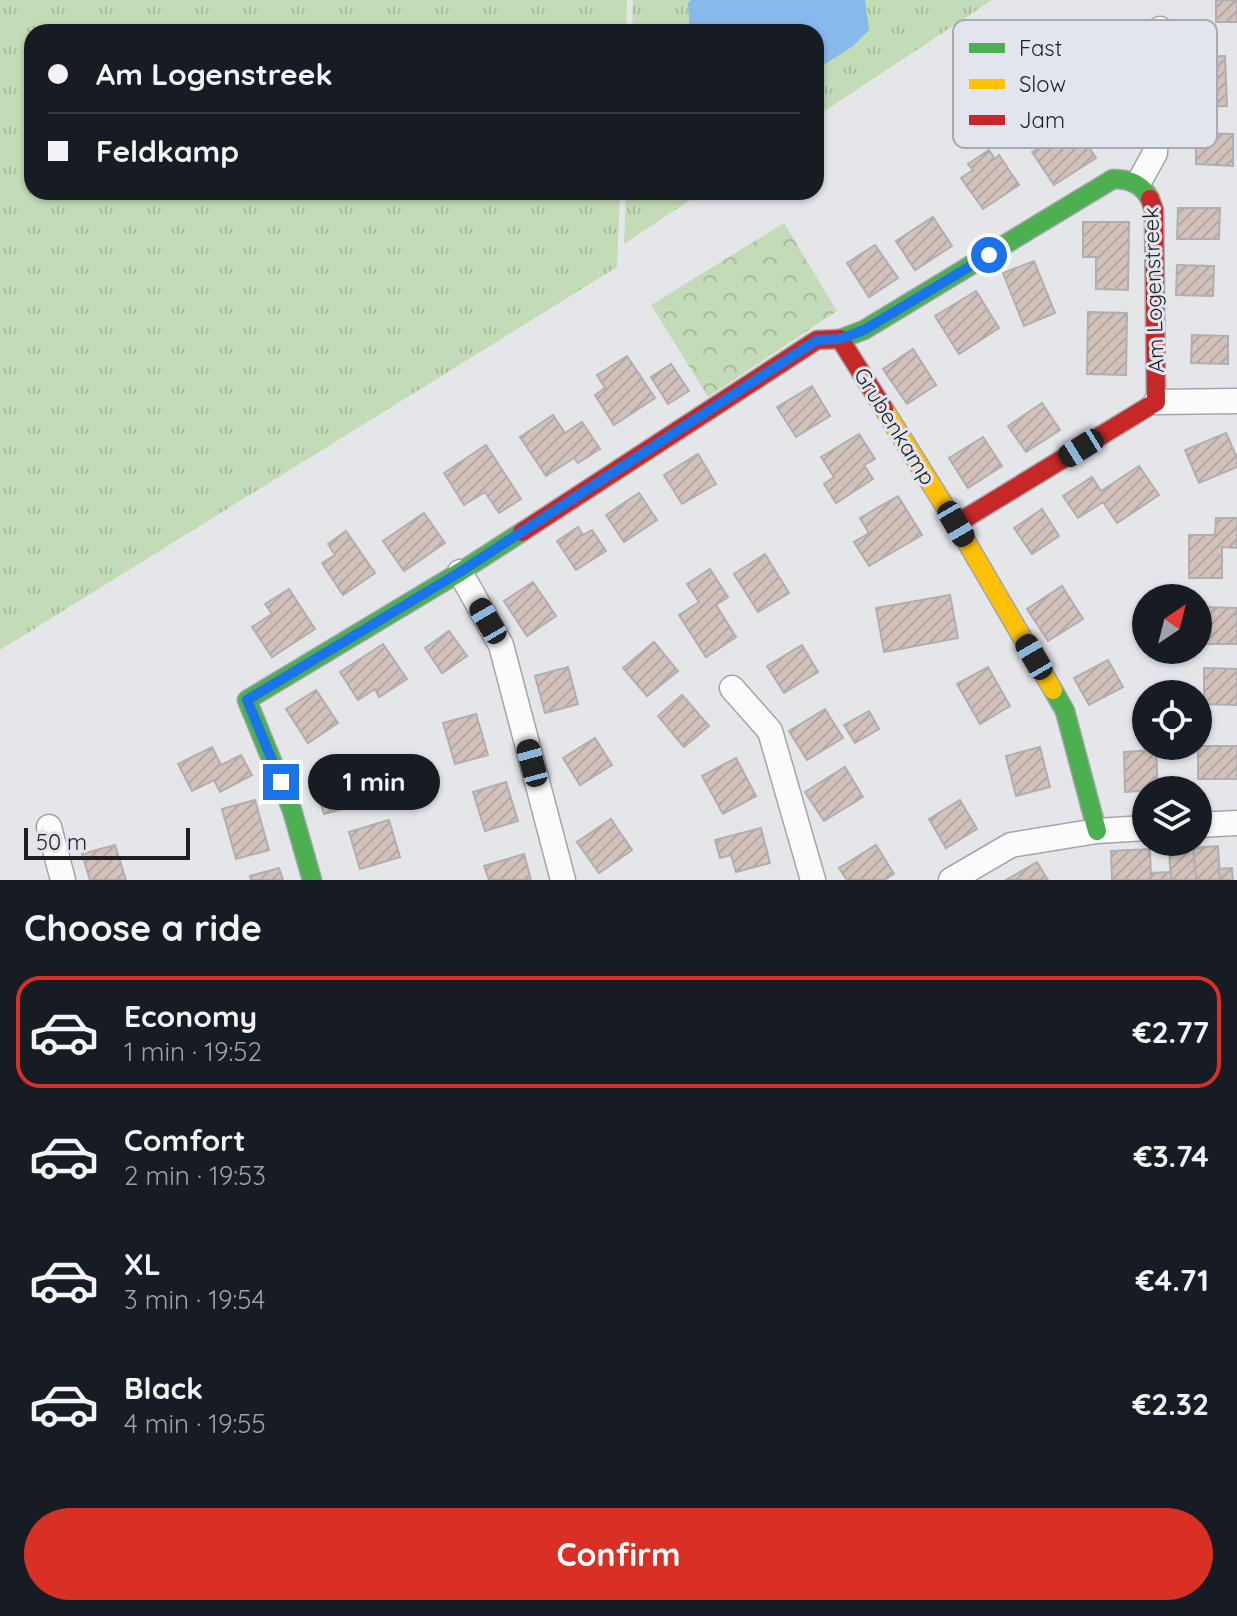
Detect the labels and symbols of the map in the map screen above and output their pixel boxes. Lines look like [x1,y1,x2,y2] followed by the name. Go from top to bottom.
[953,20,1217,148] legend
[1019,34,1062,62] text: Fast
[1019,70,1066,98] text: Slow
[1019,106,1065,134] text: Jam
[1136,206,1170,374] street label: Am Logenstreek
[971,237,1007,273] route start
[848,362,942,490] street label: Grubenkamp
[1054,425,1108,471] car
[934,497,978,551] car
[1132,584,1212,664] north arrow
[466,594,510,648] car
[1012,630,1056,684] car
[514,737,550,789] car
[309,754,441,810] callout: 1 min
[263,764,299,800] route end
[24,824,190,860] scale bar

